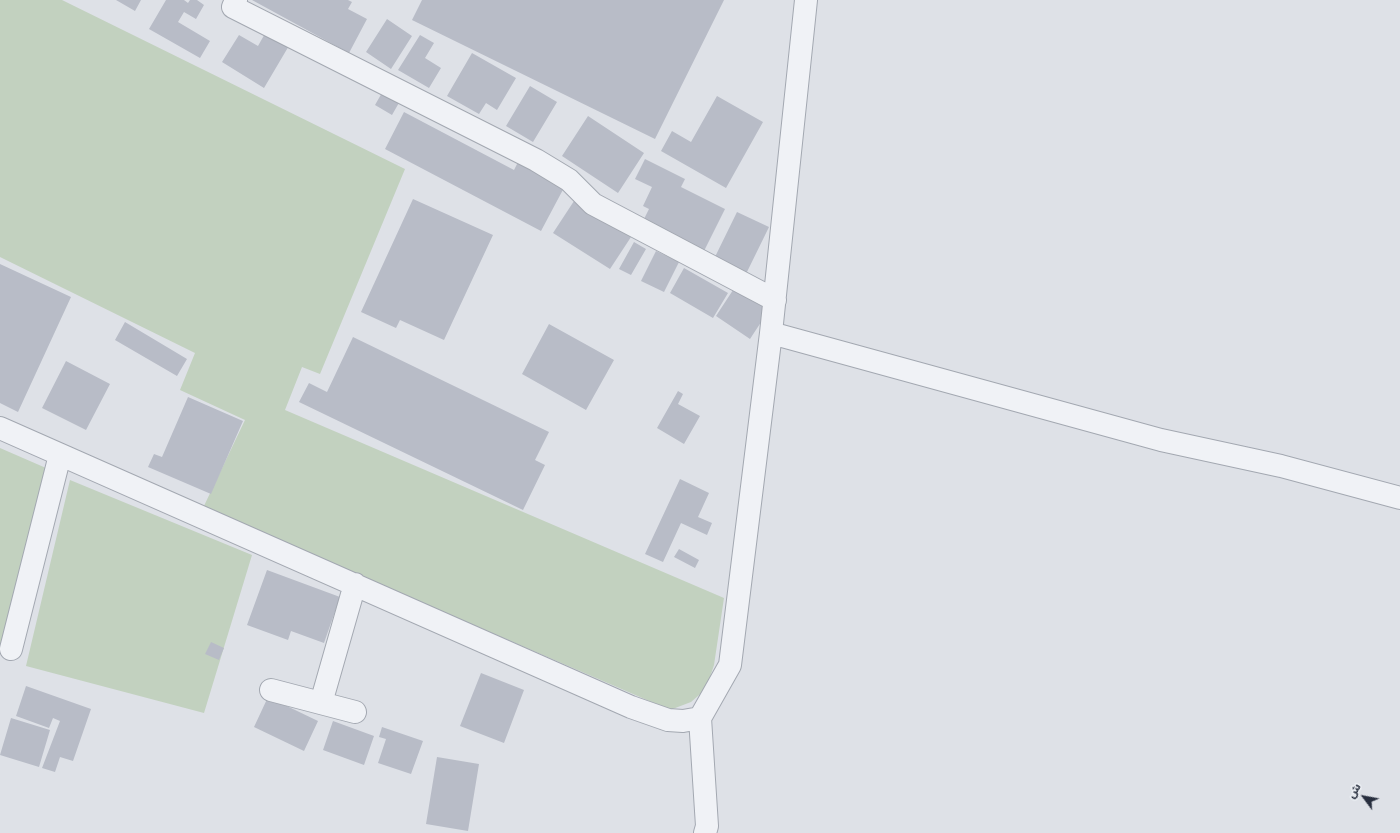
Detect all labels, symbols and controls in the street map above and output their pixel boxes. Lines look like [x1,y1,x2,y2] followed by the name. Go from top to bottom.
[1344,777,1384,817] north arrow
[1344,781,1363,800] text: ش

